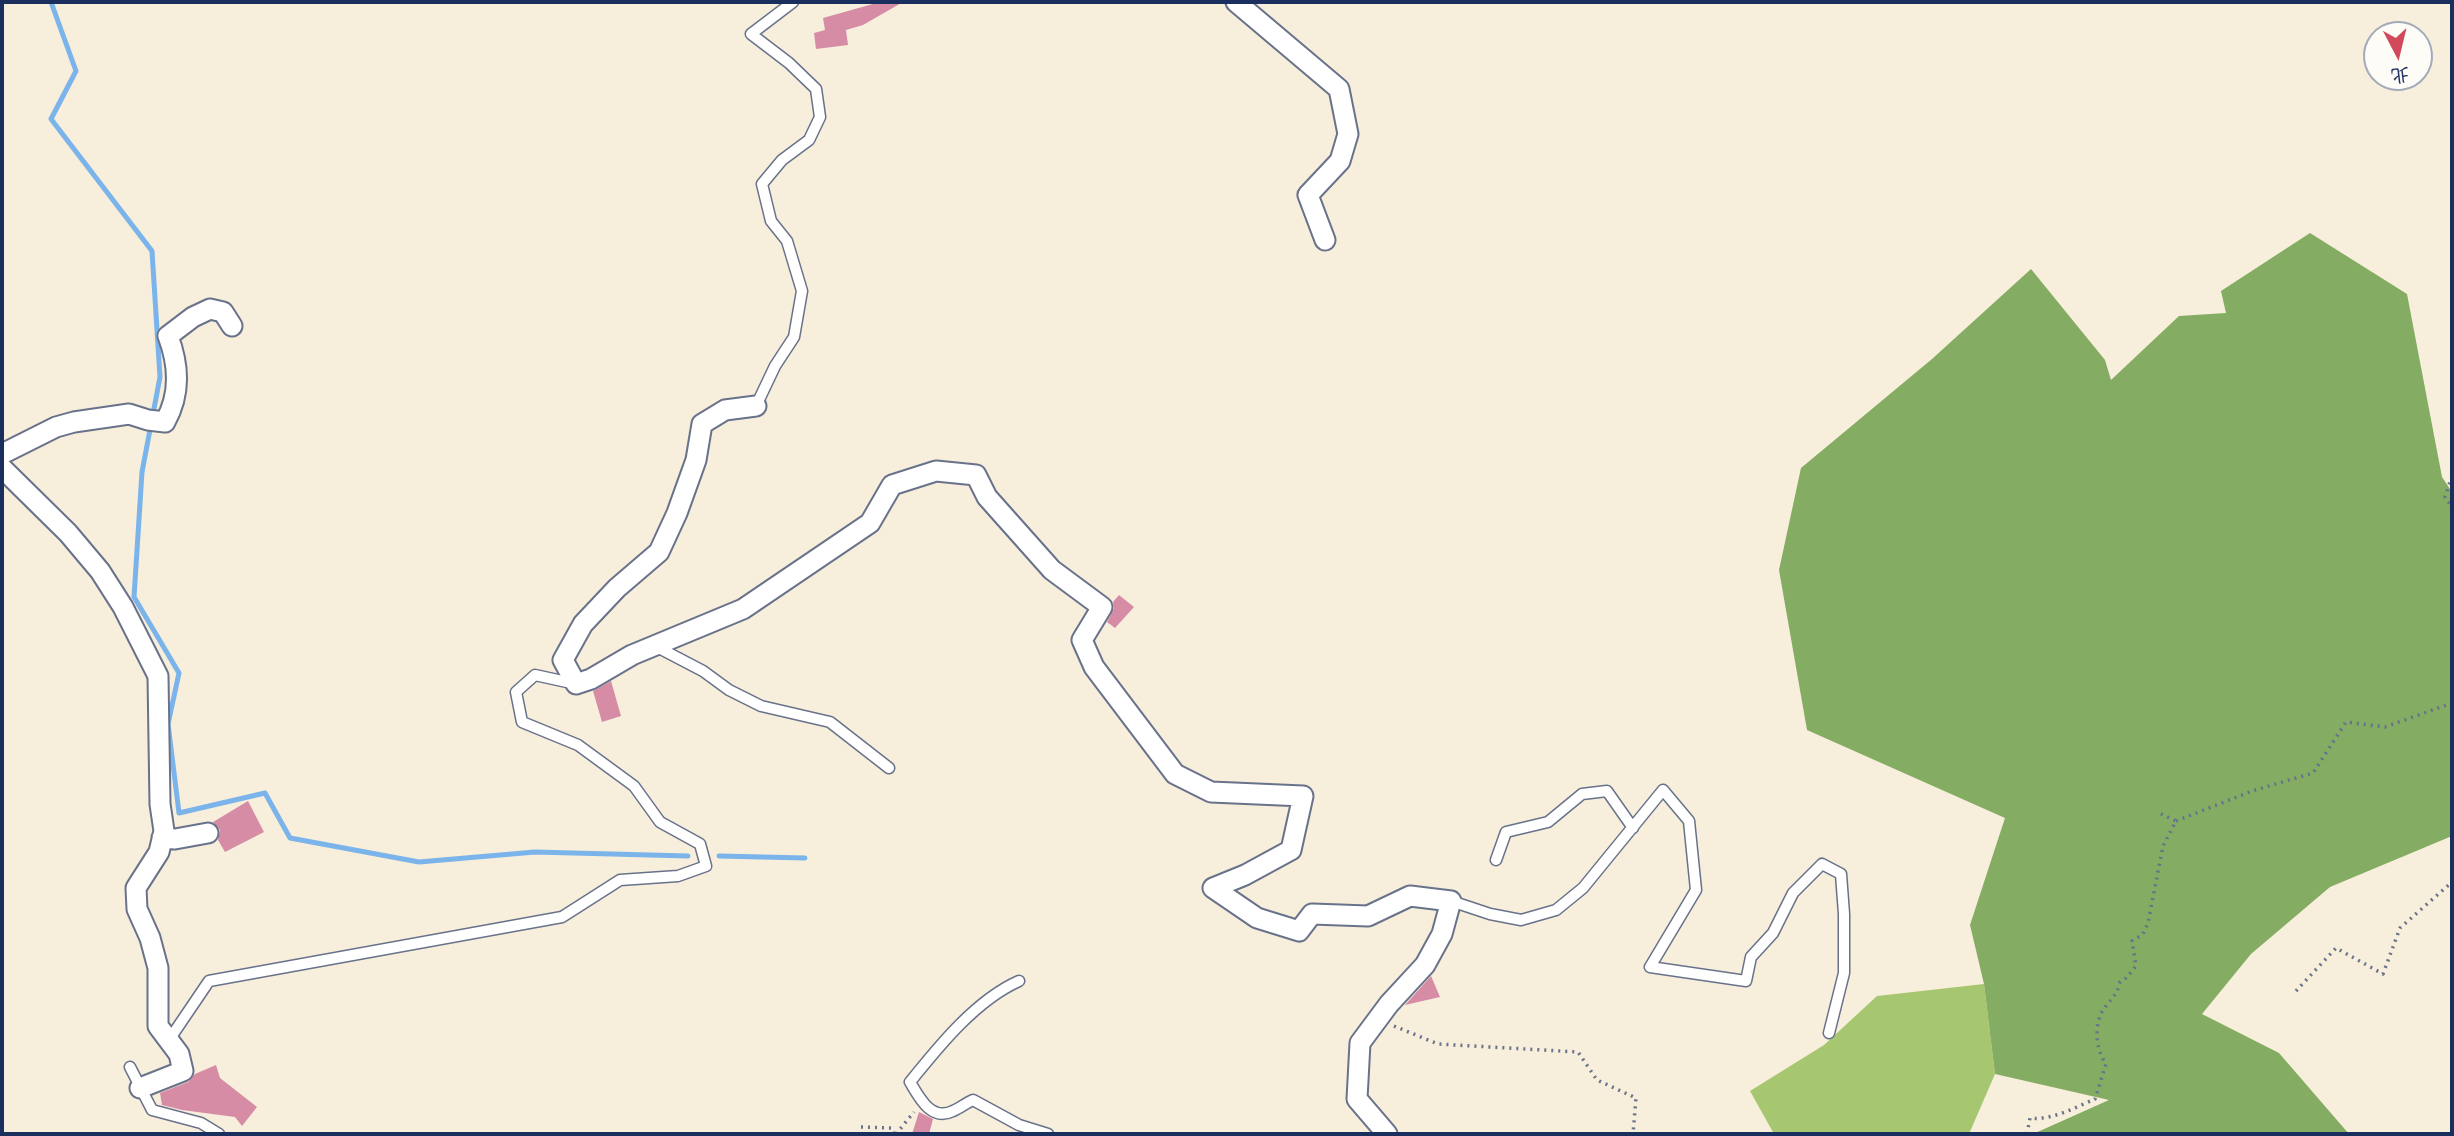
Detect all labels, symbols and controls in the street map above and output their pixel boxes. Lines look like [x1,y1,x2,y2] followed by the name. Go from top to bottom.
[2363,21,2433,91] north arrow
[2389,62,2411,88] text: 北

